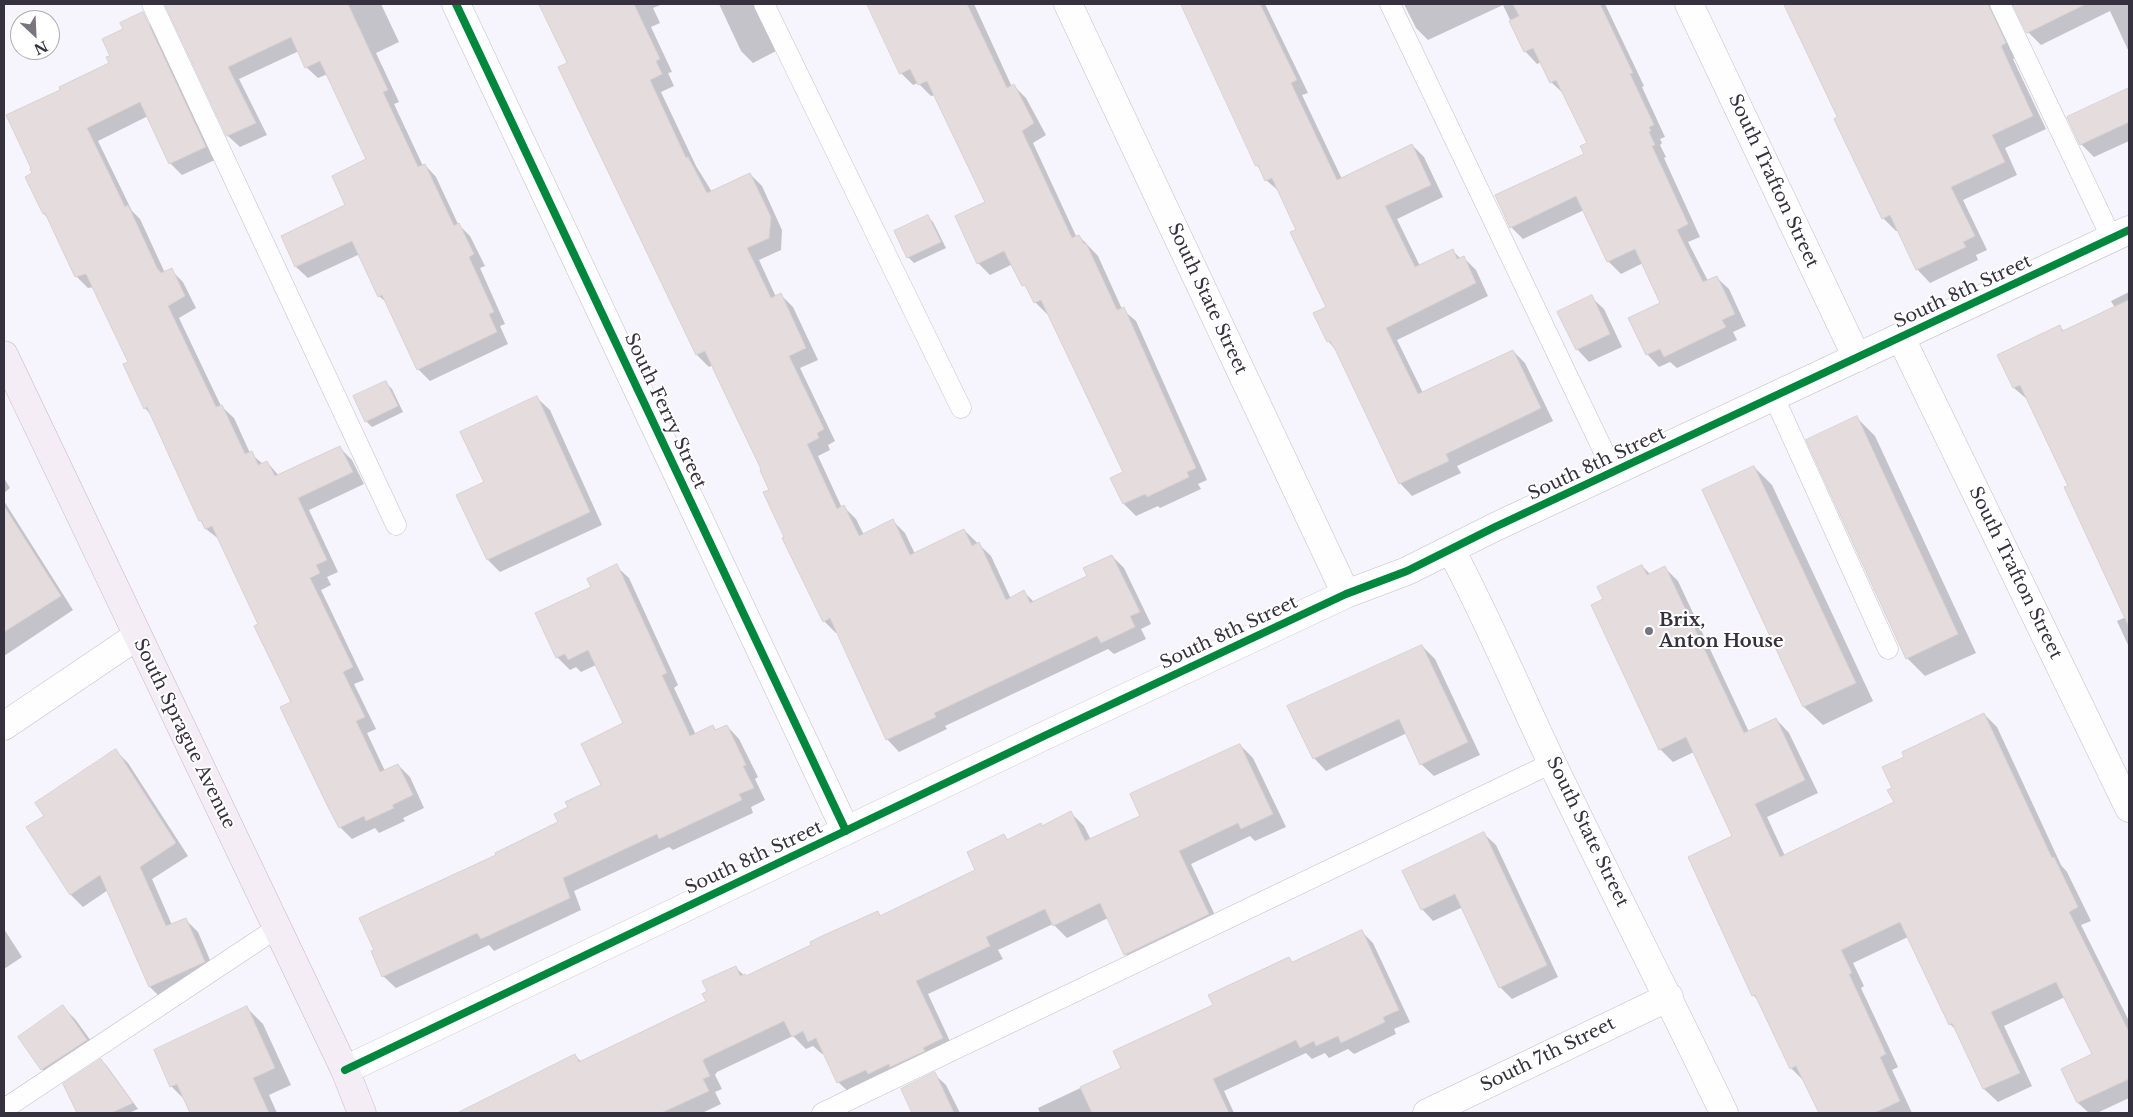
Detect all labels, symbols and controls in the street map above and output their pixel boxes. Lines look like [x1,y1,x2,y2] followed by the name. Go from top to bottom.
[10,10,60,60] north arrow
[31,37,51,59] text: N
[1723,91,1823,271] street label: South Trafton Street
[1162,220,1252,378] street label: South State Street
[1891,251,2035,333] street label: South 8th Street
[619,330,711,492] street label: South Ferry Street
[1525,423,1669,505] street label: South 8th Street
[1964,483,2066,663] street label: South Trafton Street
[1157,592,1301,674] street label: South 8th Street
[1659,610,1783,652] place label: Brix, Anton House
[1643,625,1655,637] marker: Brix, Anton House
[128,635,240,833] street label: South Sprague Avenue
[1541,753,1633,911] street label: South State Street
[682,817,826,899] street label: South 8th Street
[1477,1013,1619,1097] street label: South 7th Street

